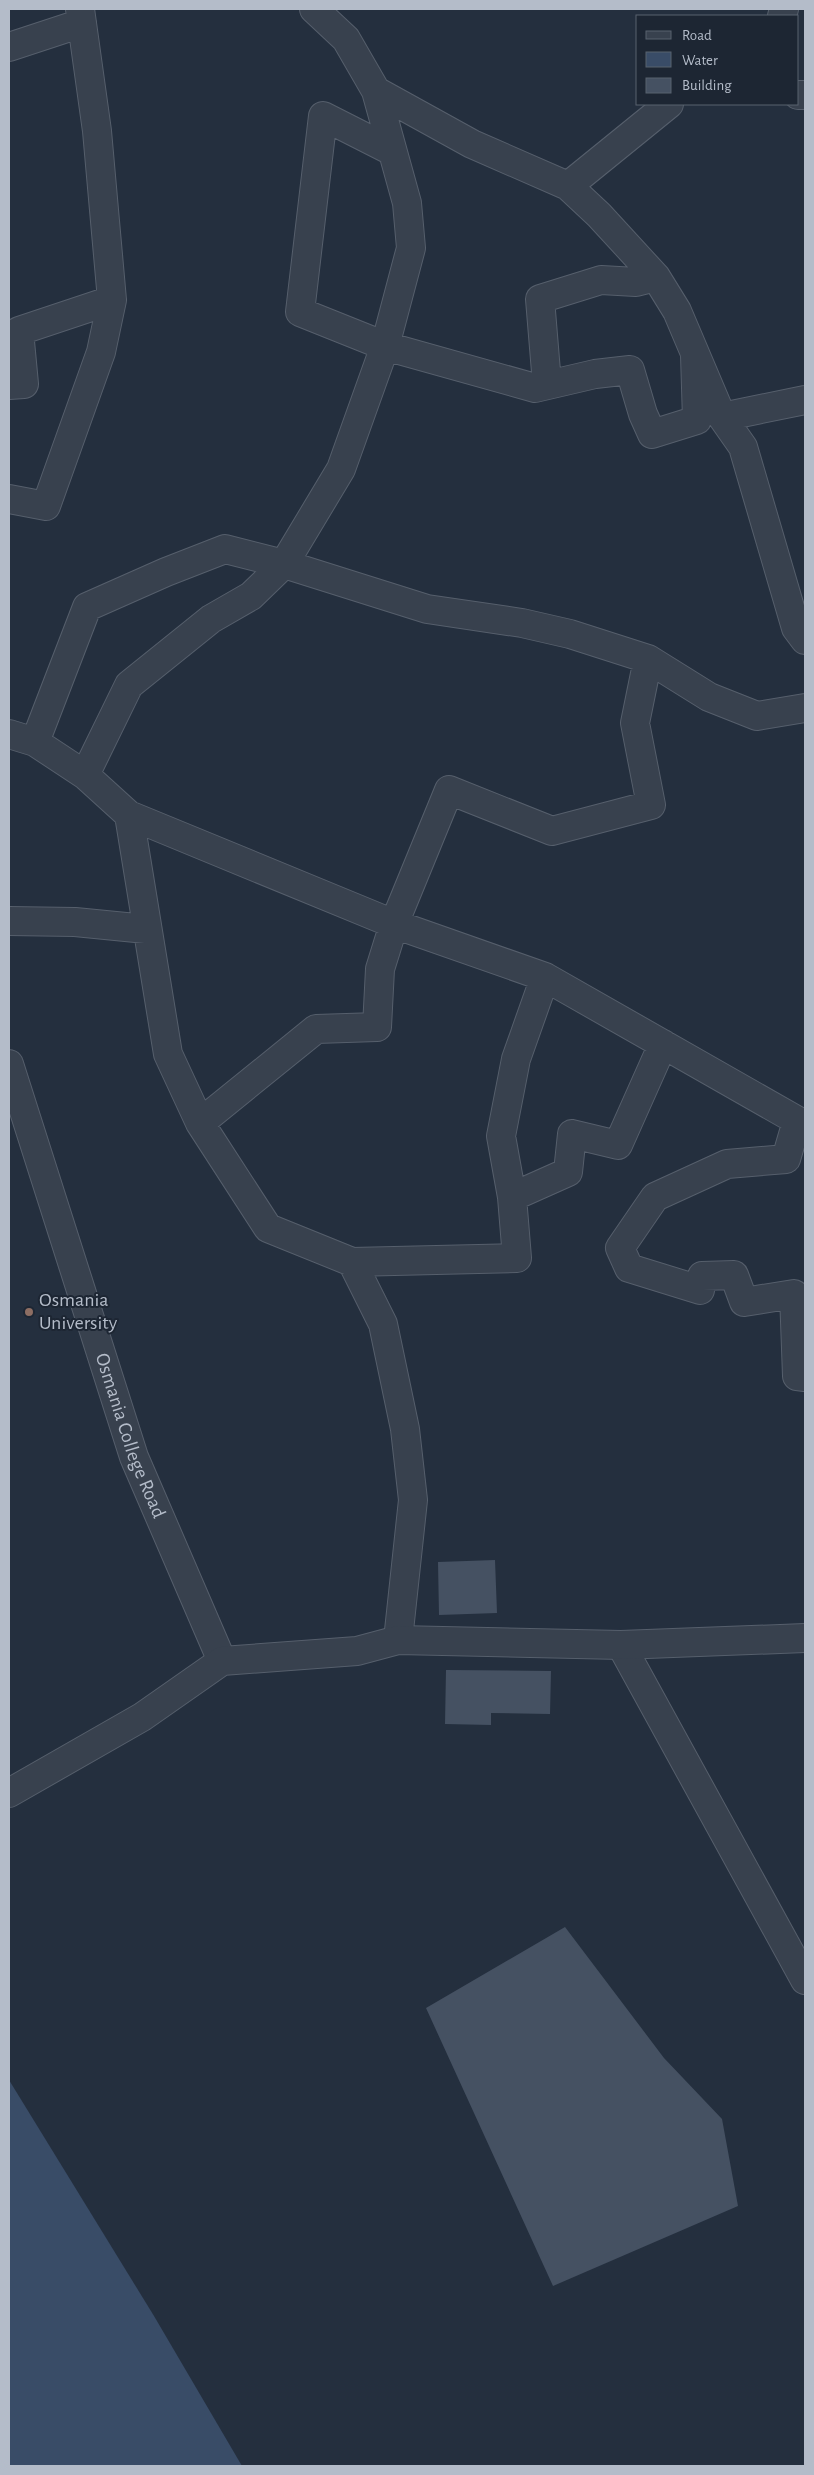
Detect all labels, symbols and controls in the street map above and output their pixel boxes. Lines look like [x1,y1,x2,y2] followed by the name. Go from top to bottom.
[636,15,799,105] legend
[682,28,712,43] text: Road
[682,53,718,68] text: Water
[682,78,732,93] text: Building
[39,1290,118,1333] place label: Osmania University
[23,1306,35,1318] marker: Osmania University
[92,1351,169,1521] street label: Osmania College Road

